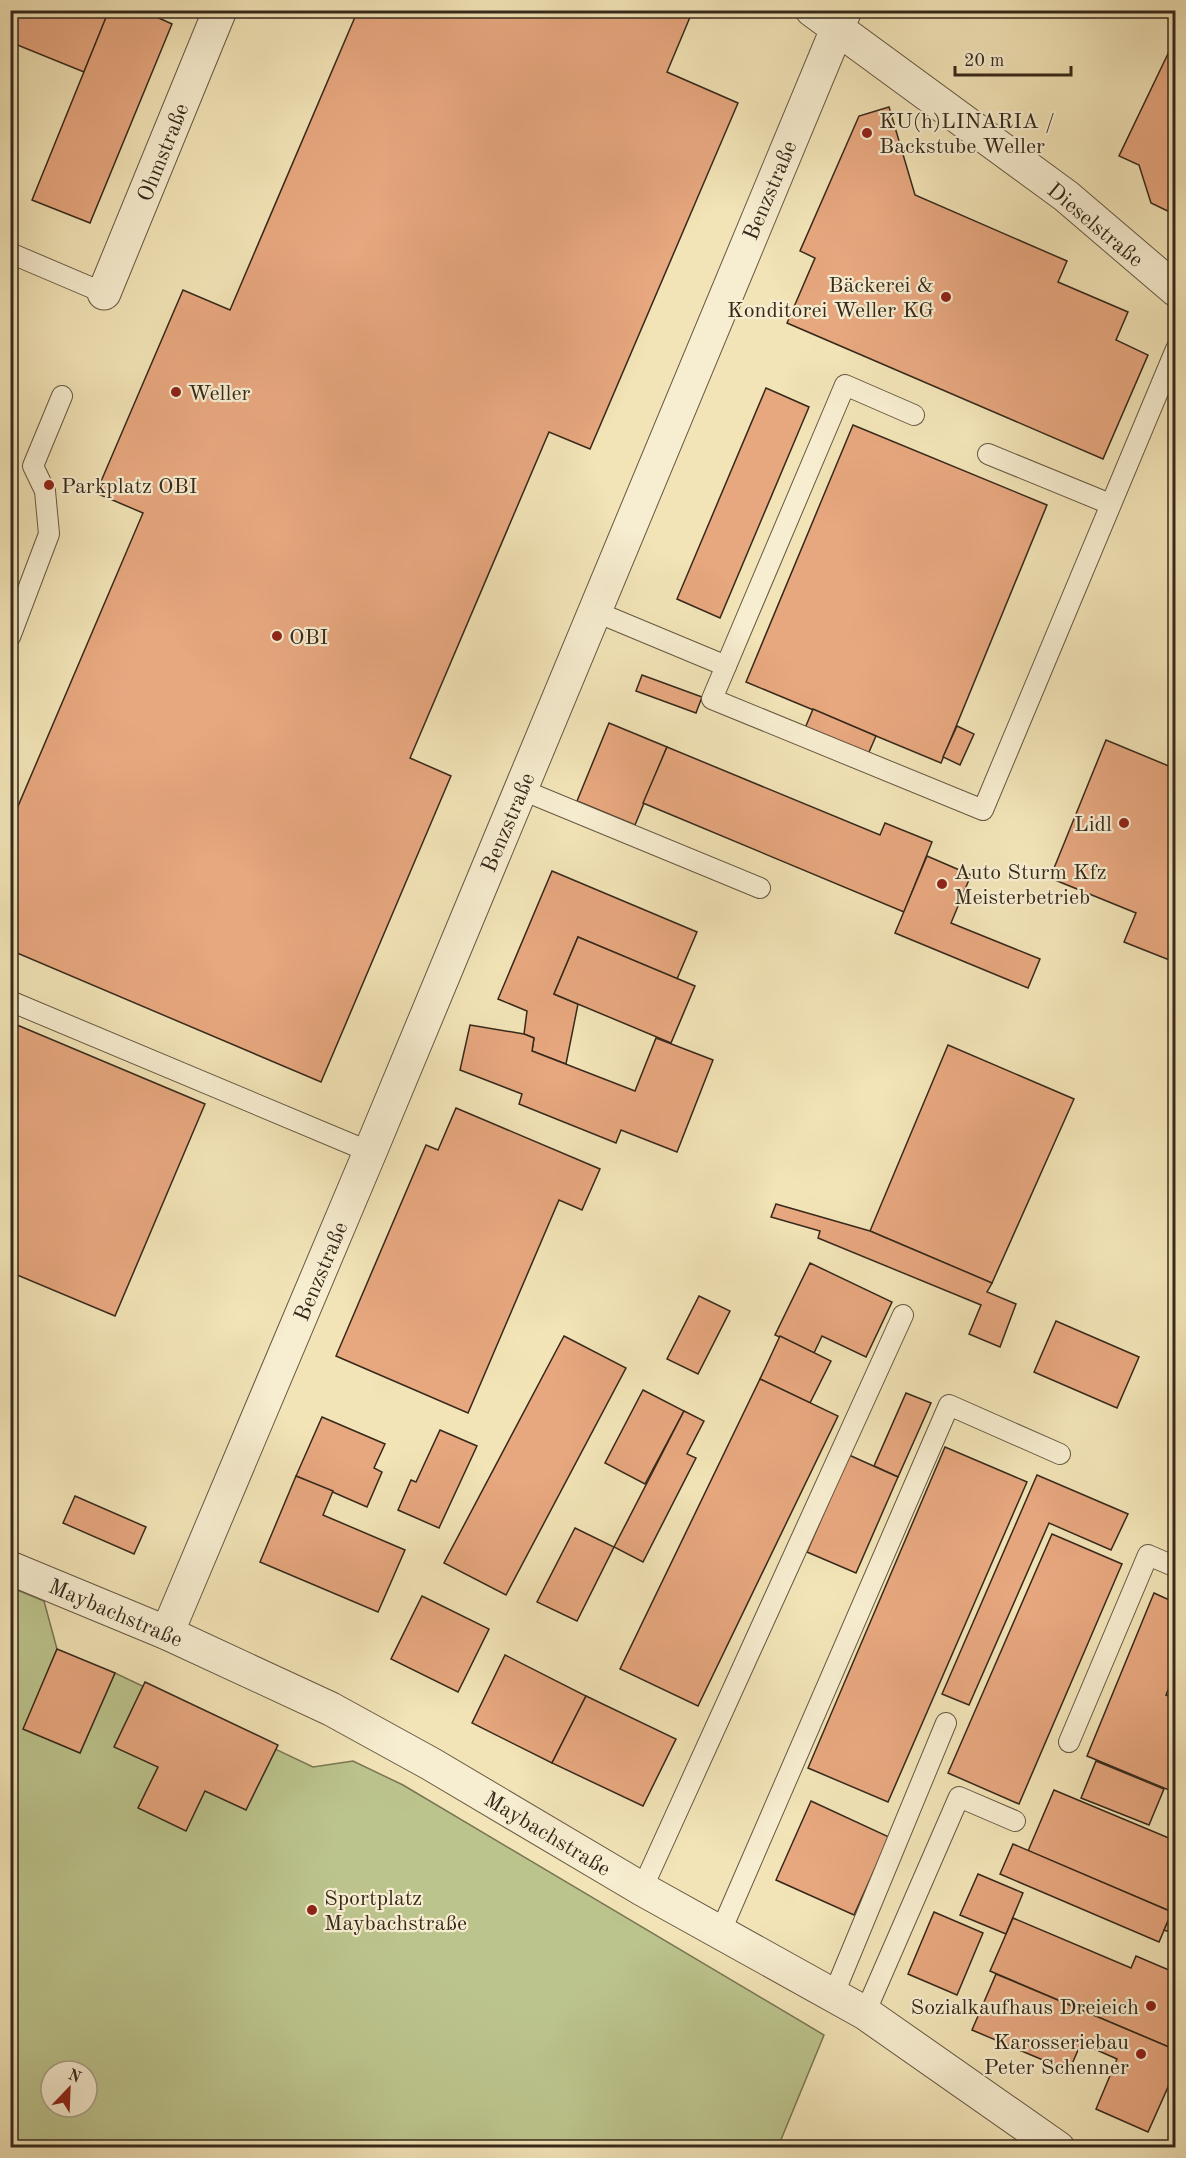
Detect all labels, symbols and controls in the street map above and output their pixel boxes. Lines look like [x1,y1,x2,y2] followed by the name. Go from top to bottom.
[955,39,1070,77] scale bar
[964,52,1004,70] text: 20 m
[134,101,193,205] street label: Ohmstraße
[879,111,1055,158] place label: KU(h)LINARIA / Backstube Weller
[860,126,874,140] marker: KU(h)LINARIA / Backstube Weller
[740,138,802,244] street label: Benzstraße
[1043,179,1147,272] street label: Dieselstraße
[727,275,934,322] place label: Bäckerei & Konditorei Weller KG
[939,290,953,304] marker: Bäckerei & Konditorei Weller KG
[188,383,251,405] place label: Weller
[169,385,183,399] marker: Weller
[61,476,197,498] place label: Parkplatz OBI
[42,478,56,492] marker: Parkplatz OBI
[289,627,328,649] place label: OBI
[270,629,284,643] marker: OBI
[478,770,540,876] street label: Benzstraße
[1074,814,1112,836] place label: Lidl
[1117,816,1131,830] marker: Lidl
[954,862,1107,909] place label: Auto Sturm Kfz Meisterbetrieb
[935,877,949,891] marker: Auto Sturm Kfz Meisterbetrieb
[291,1219,353,1325] street label: Benzstraße
[45,1576,185,1652] street label: Maybachstraße
[480,1788,614,1881] street label: Maybachstraße
[324,1888,467,1935] place label: Sportplatz Maybachstraße
[305,1903,319,1917] marker: Sportplatz Maybachstraße
[911,1997,1139,2019] place label: Sozialkaufhaus Dreieich
[1144,1999,1158,2013] marker: Sozialkaufhaus Dreieich
[984,2032,1129,2079] place label: Karosseriebau Peter Schenner
[1134,2047,1148,2061] marker: Karosseriebau Peter Schenner
[39,2059,99,2119] north arrow
[65,2067,84,2087] text: N

